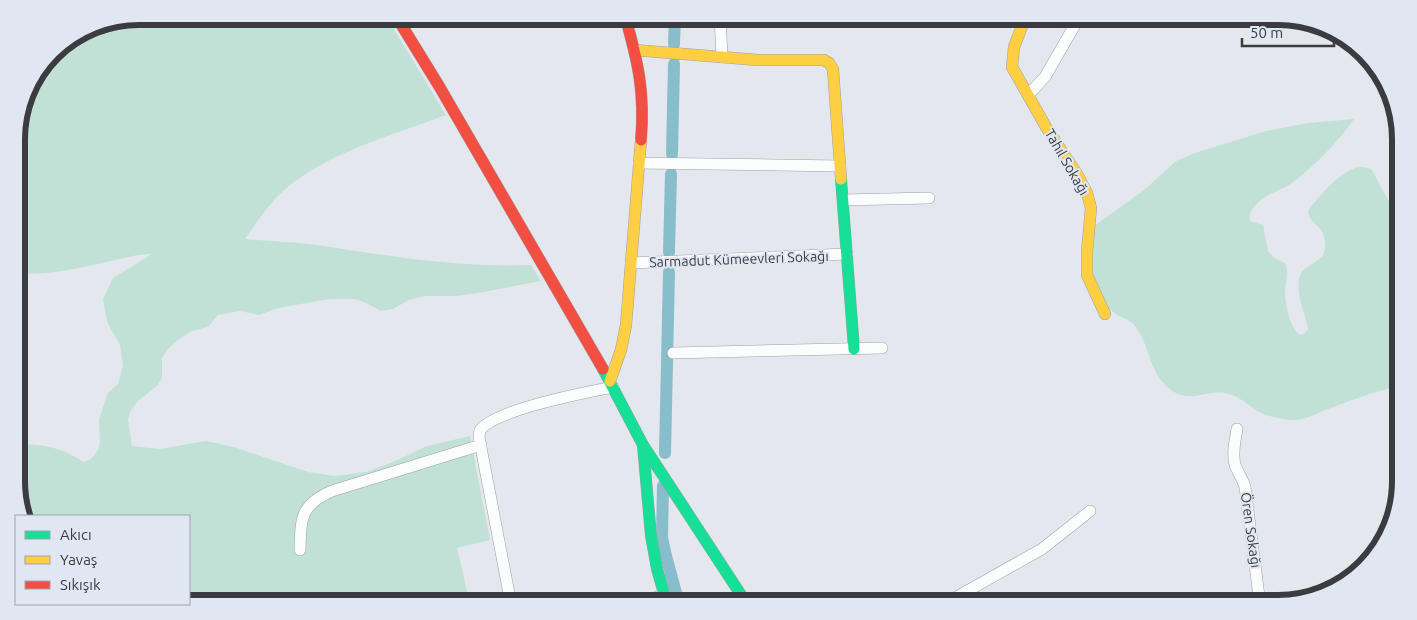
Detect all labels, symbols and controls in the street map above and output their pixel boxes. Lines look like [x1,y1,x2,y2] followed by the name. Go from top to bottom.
[1242,15,1334,47] scale bar
[1250,24,1283,41] text: 50 m
[1042,126,1092,198] street label: Tahıl Sokağı
[649,248,829,270] street label: Sarmadut Kümeevleri Sokağı
[1238,491,1265,569] street label: Ören Sokağı
[15,515,190,605] legend
[60,526,92,543] text: Akıcı
[60,551,97,568] text: Yavaş
[60,576,101,593] text: Sıkışık

